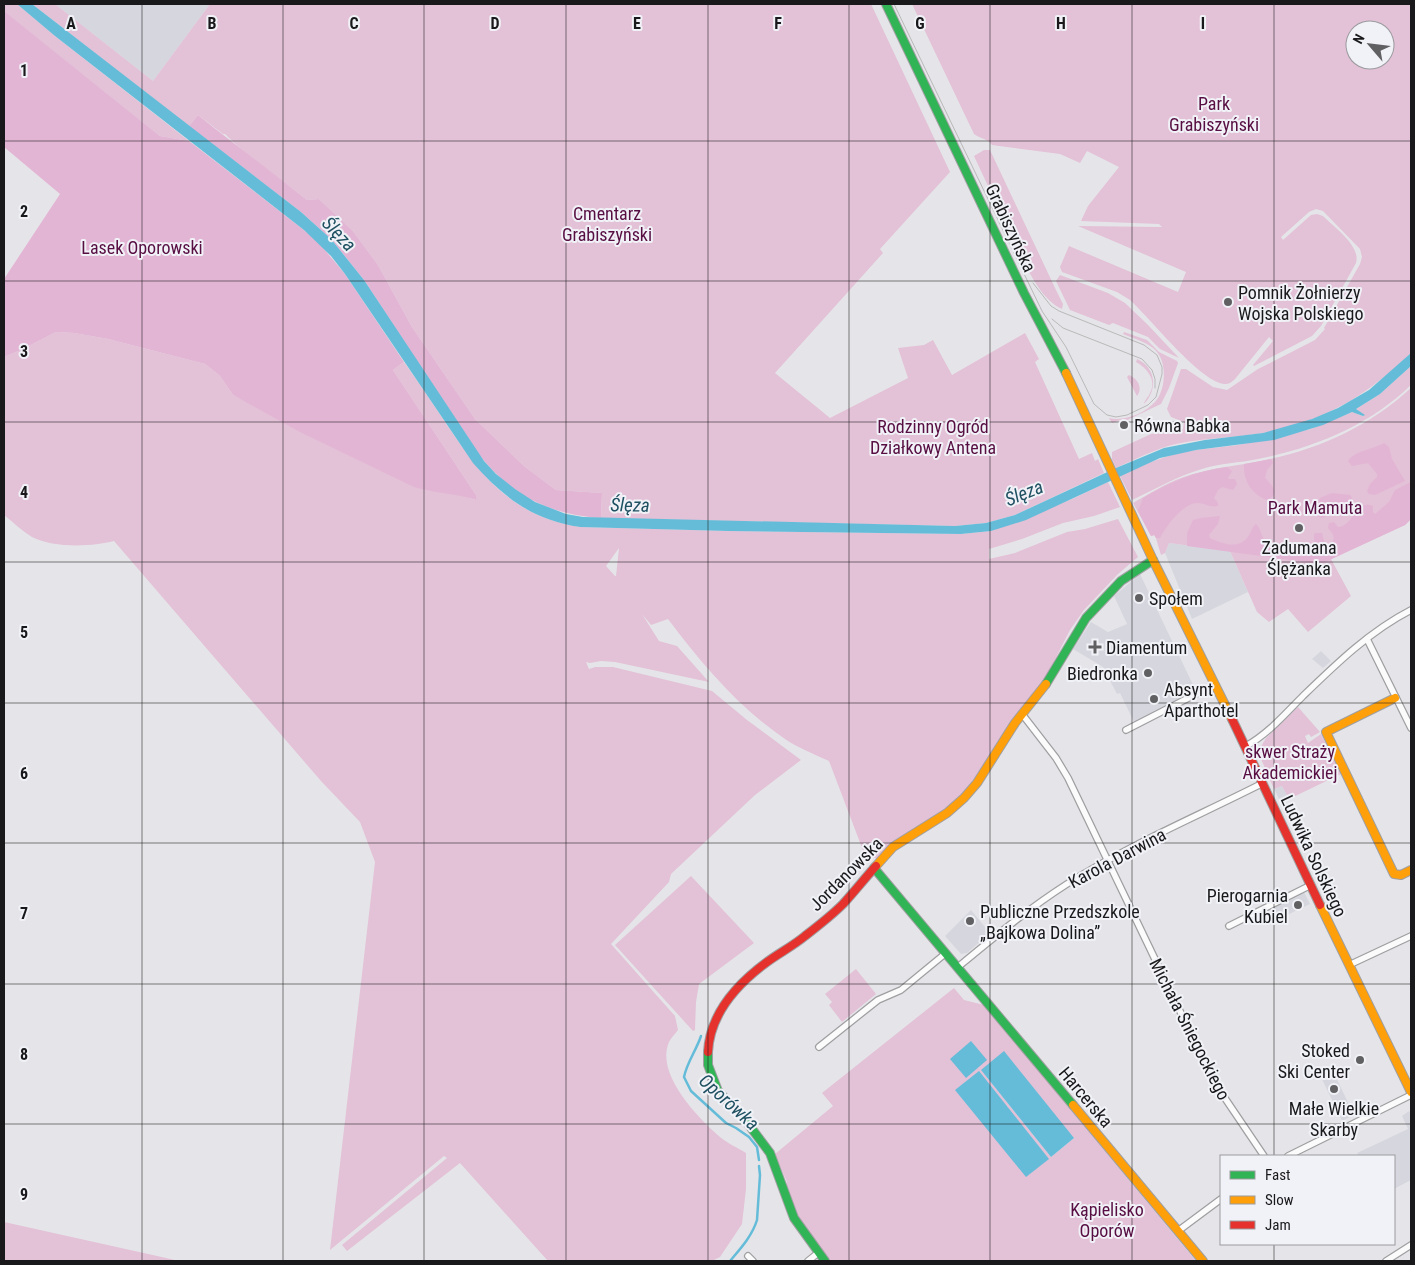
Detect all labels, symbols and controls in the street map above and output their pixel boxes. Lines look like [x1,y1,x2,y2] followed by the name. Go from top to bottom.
[66,14,76,33] text: A
[208,14,217,33] text: B
[349,14,359,33] text: C
[490,14,500,33] text: D
[633,14,641,33] text: E
[774,14,782,33] text: F
[915,14,925,33] text: G
[1056,14,1066,33] text: H
[1201,14,1205,33] text: I
[1345,20,1395,70] north arrow
[1349,31,1368,46] text: N
[20,61,28,80] text: 1
[1169,93,1259,135] park label: Park Grabiszyński
[981,181,1041,275] street label: Grabiszyńska
[20,202,28,221] text: 2
[562,203,652,245] park label: Cmentarz Grabiszyński
[317,212,361,256] water label: Ślęza
[81,237,203,258] park label: Lasek Oporowski
[1238,282,1363,324] place label: Pomnik Żołnierzy Wojska Polskiego
[1222,296,1234,308] marker: Pomnik Żołnierzy Wojska Polskiego
[20,342,28,361] text: 3
[1134,415,1230,436] place label: Równa Babka
[870,416,996,458] park label: Rodzinny Ogród Działkowy Antena
[1118,419,1130,431] marker: Równa Babka
[1001,475,1047,511] water label: Ślęza
[20,483,28,502] text: 4
[610,493,650,517] water label: Ślęza
[1268,497,1362,518] park label: Park Mamuta
[1293,522,1305,534] marker: Zadumana Ślężanka
[1261,537,1337,579] place label: Zadumana Ślężanka
[1149,588,1203,609] place label: Społem
[1133,592,1145,604] marker: Społem
[20,623,28,642] text: 5
[1106,637,1187,658] place label: Diamentum
[1088,640,1102,654] marker: Diamentum
[1067,663,1138,684] place label: Biedronka
[1142,667,1154,679] marker: Biedronka
[1164,679,1239,721] place label: Absynt Aparthotel
[1148,693,1160,705] marker: Absynt Aparthotel
[1242,741,1338,783] park label: skwer Straży Akademickiej
[20,764,28,783] text: 6
[1277,792,1351,920] street label: Ludwika Solskiego
[1065,824,1169,892] street label: Karola Darwina
[805,833,887,915] street label: Jordanowska
[1207,885,1288,927] place label: Pierogarnia Kubiel
[1292,899,1304,911] marker: Pierogarnia Kubiel
[980,901,1140,943] place label: Publiczne Przedszkole „Bajkowa Dolina”
[20,904,28,923] text: 7
[964,915,976,927] marker: Publiczne Przedszkole „Bajkowa Dolina”
[1145,955,1235,1103] street label: Michała Śniegockiego
[1278,1040,1351,1082] place label: Stoked Ski Center
[20,1045,28,1064] text: 8
[1354,1054,1366,1066] marker: Stoked Ski Center
[1055,1063,1117,1131] street label: Harcerska
[694,1069,764,1135] water label: Oporówka
[1328,1083,1340,1095] marker: Małe Wielkie Skarby
[1289,1098,1379,1140] place label: Małe Wielkie Skarby
[1220,1155,1395,1245] legend
[1265,1166,1290,1184] text: Fast
[20,1185,28,1204] text: 9
[1265,1191,1294,1209] text: Slow
[1070,1199,1144,1241] park label: Kąpielisko Oporów
[1265,1216,1291,1234] text: Jam

